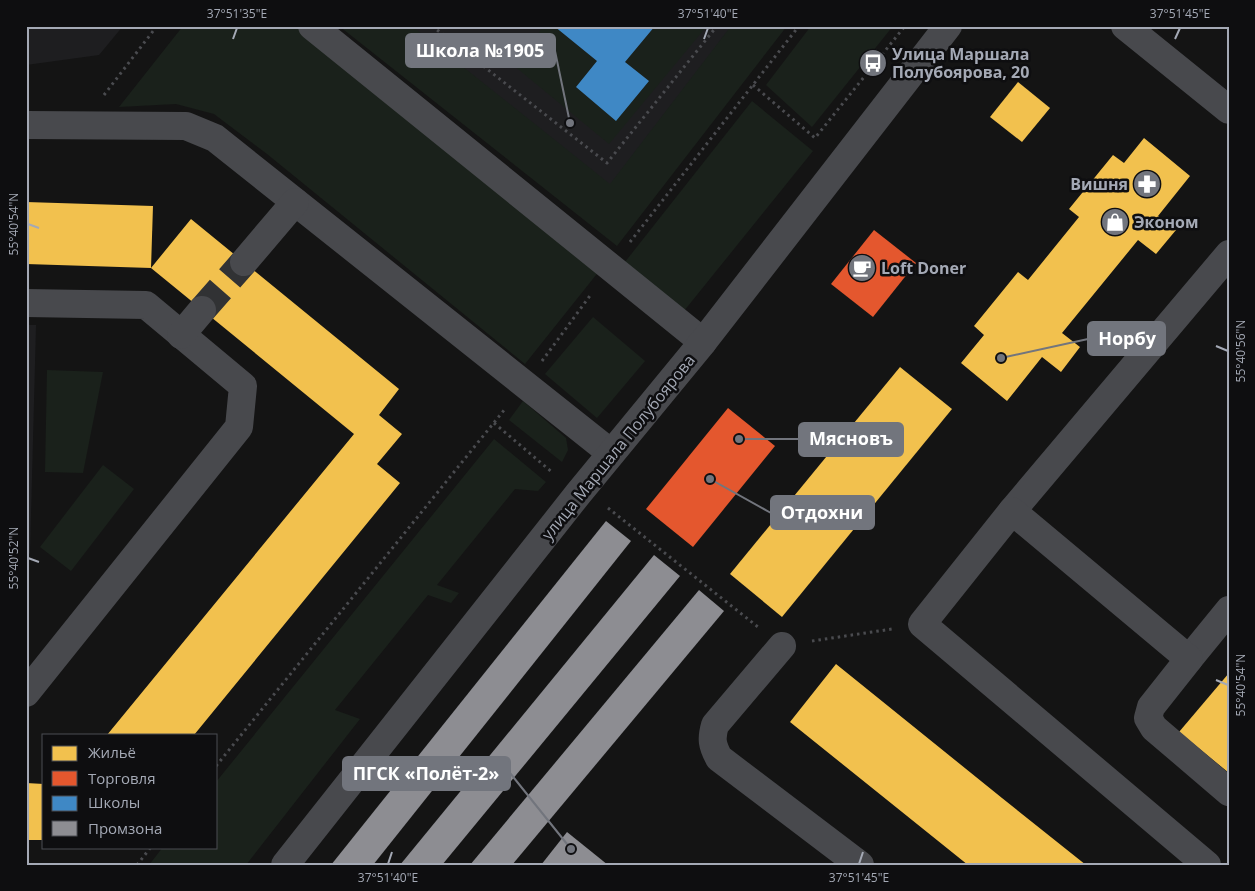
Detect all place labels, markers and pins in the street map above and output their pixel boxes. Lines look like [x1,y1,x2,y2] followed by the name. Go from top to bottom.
[406,34,555,67] callout: Школа №1905
[892,43,1029,83] place label: Улица Маршала Полубоярова, 20
[858,48,888,78] bus stop icon: Улица Маршала Полубоярова, 20
[1132,169,1162,199] pharmacy icon: Вишня
[1070,173,1128,195] place label: Вишня
[1100,207,1130,237] shop icon: Эконом
[1134,211,1198,233] place label: Эконом
[847,253,877,283] cafe icon: Loft Doner
[881,257,966,279] place label: Loft Doner
[1088,322,1165,355] callout: Норбу
[799,423,903,456] callout: Мясновъ
[771,496,874,529] callout: Отдохни
[343,757,510,790] callout: ПГСК «Полёт-2»

